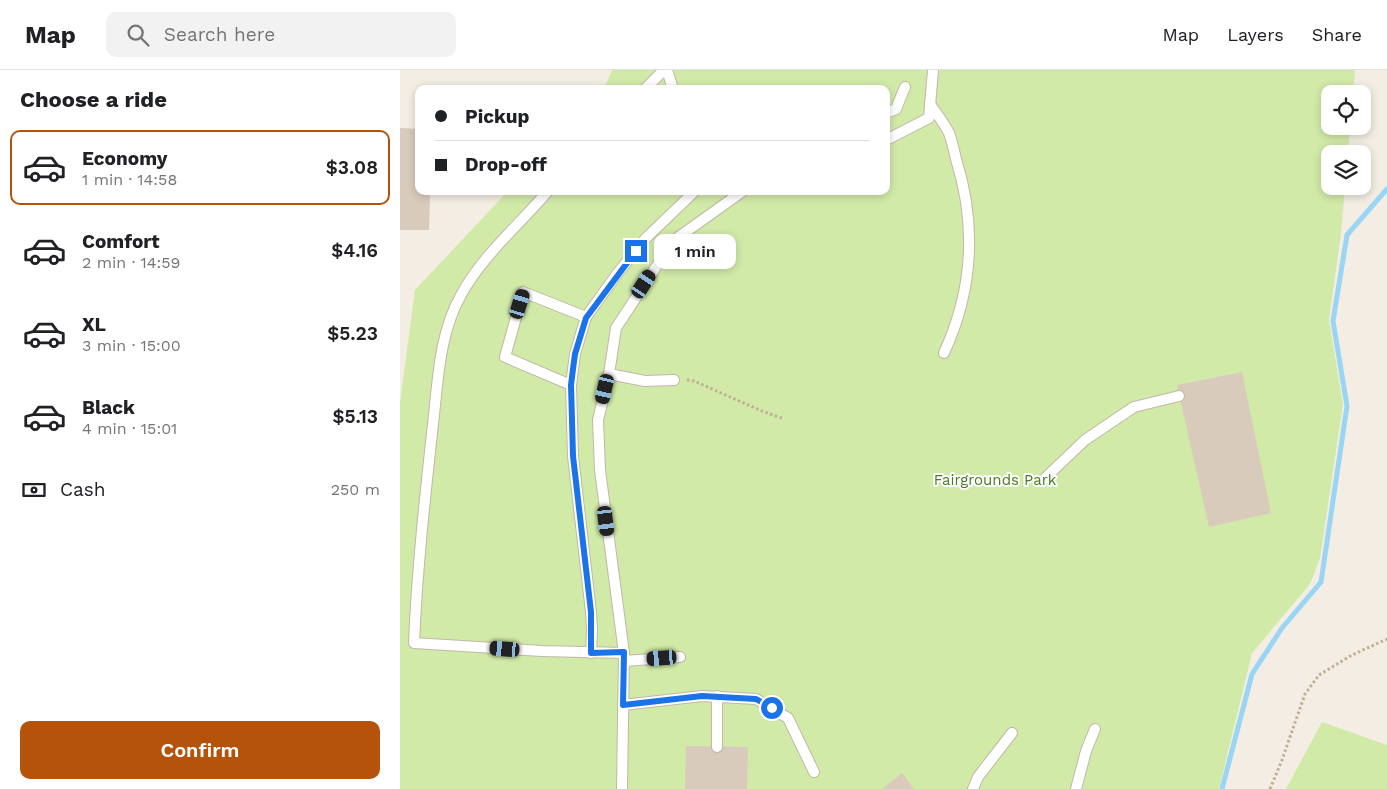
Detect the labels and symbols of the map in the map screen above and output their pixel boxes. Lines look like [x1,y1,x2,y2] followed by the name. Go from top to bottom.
[654,234,736,268] callout: 1 min
[625,240,647,262] route end
[629,267,658,301] car
[508,287,531,321] car
[594,373,615,405] car
[934,471,1057,489] park label: Fairgrounds Park
[596,505,615,537] car
[489,640,520,658] car
[646,649,677,667] car
[761,697,783,719] route start

